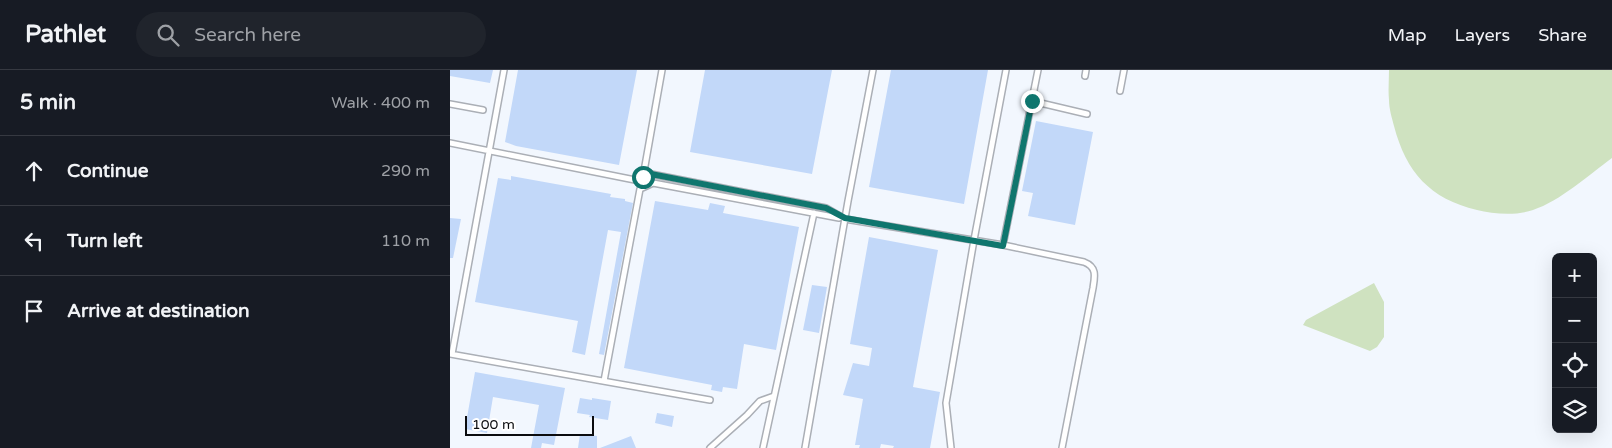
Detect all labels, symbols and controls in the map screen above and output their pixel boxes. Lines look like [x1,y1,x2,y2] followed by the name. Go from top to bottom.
[136,12,486,57] search box
[25,20,106,49] text: Pathlet
[154,21,182,49] icon: search
[194,24,301,46] text: Search here
[1388,24,1427,46] text: Map
[1455,24,1510,46] text: Layers
[1538,24,1587,46] text: Share
[20,90,76,115] text: 5 min
[1021,90,1044,113] route end
[331,93,430,113] text: Walk · 400 m
[20,157,48,185] icon: ahead
[67,160,149,182] text: Continue
[381,161,430,181] text: 290 m
[632,166,655,189] route start
[20,227,48,255] icon: left
[67,230,143,252] text: Turn left
[381,231,430,251] text: 110 m
[1552,253,1597,433] map controls
[1552,253,1597,298] button: +
[20,297,48,325] icon: arrive
[1552,298,1597,343] button: −
[67,300,250,322] text: Arrive at destination
[1552,343,1597,388] button: locate
[1552,388,1597,433] button: layers
[465,413,594,436] scale bar
[472,416,515,433] text: 100 m

